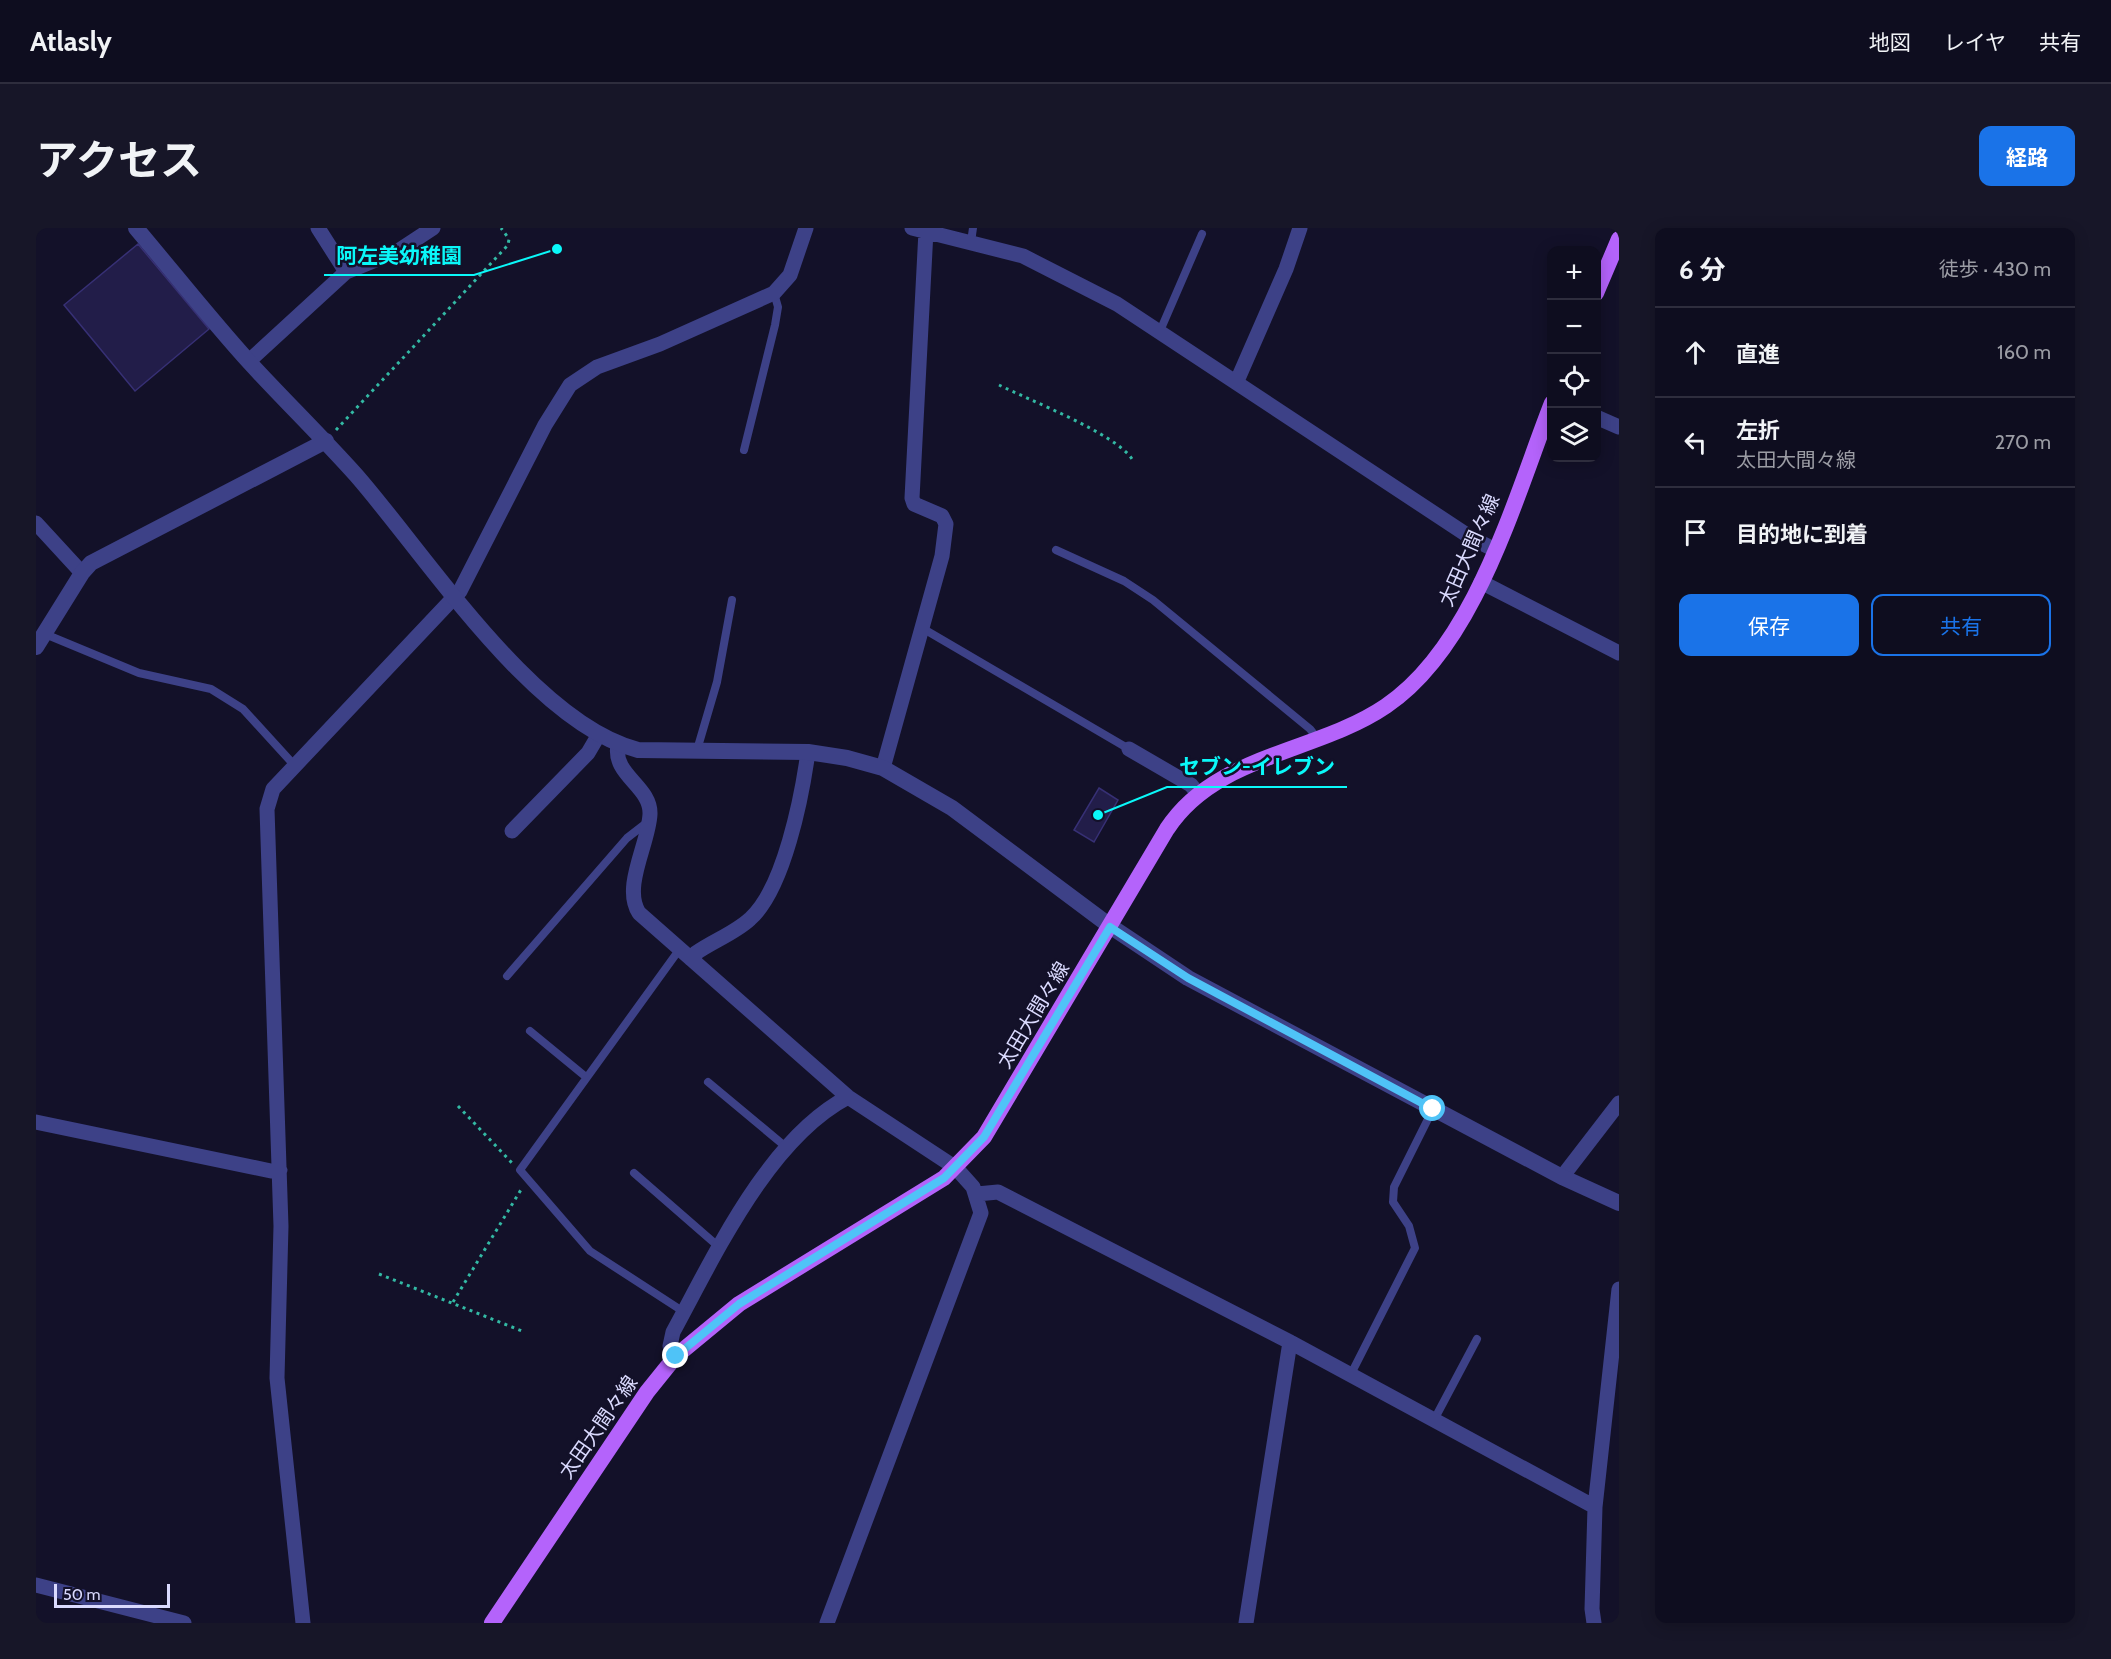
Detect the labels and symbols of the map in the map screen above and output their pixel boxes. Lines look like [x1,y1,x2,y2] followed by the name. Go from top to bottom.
[324,236,474,275] callout: 阿左美幼稚園
[336,243,462,268] text: 阿左美幼稚園
[1434,490,1504,610] street label: 太田大間々線
[1167,748,1347,787] callout: セブン-イレブン
[1179,754,1335,779] text: セブン-イレブン
[992,957,1074,1073] street label: 太田大間々線
[1419,1095,1445,1121] route start
[662,1342,688,1368] route end
[554,1371,642,1483] street label: 太田大間々線
[54,1581,170,1608] scale bar

